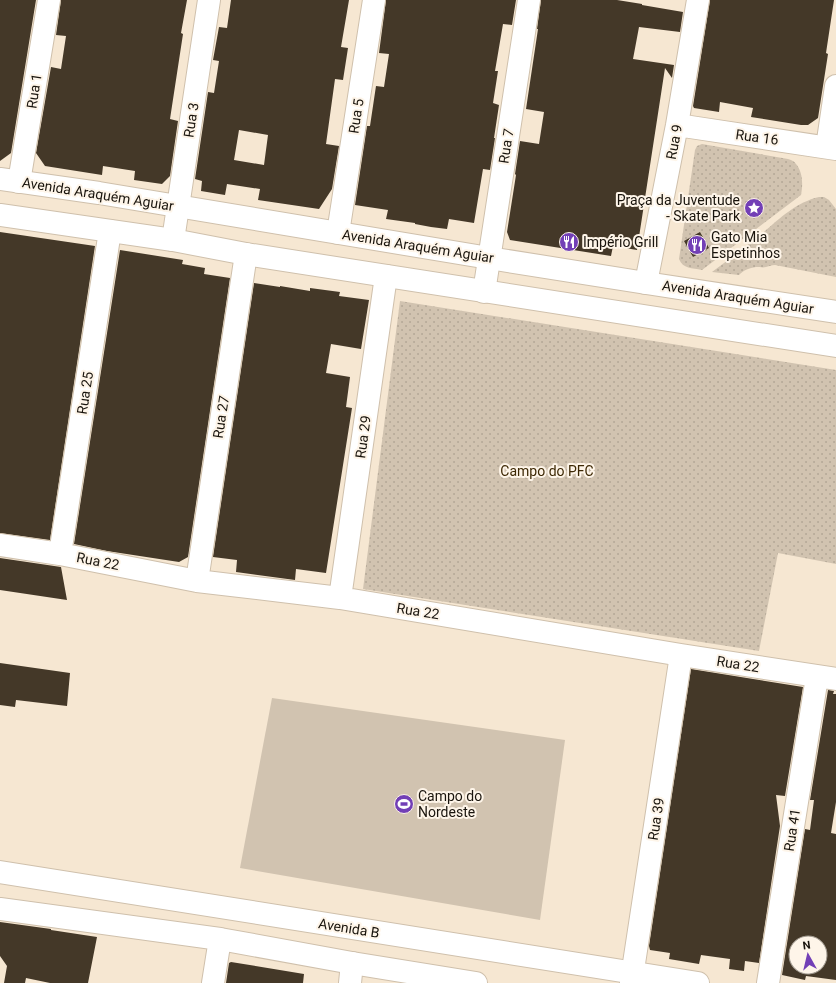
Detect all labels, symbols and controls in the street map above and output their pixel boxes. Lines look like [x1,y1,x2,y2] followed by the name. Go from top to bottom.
[23,72,45,110] street label: Rua 1
[345,97,367,135] street label: Rua 5
[180,101,202,139] street label: Rua 3
[663,123,685,161] street label: Rua 9
[735,126,780,148] street label: Rua 16
[495,127,517,165] street label: Rua 7
[21,174,175,214] street label: Avenida Araquém Aguiar
[617,192,741,224] place label: Praça da Juventude - Skate Park
[743,197,765,219] place icon: Praça da Juventude - Skate Park
[341,226,495,266] street label: Avenida Araquém Aguiar
[711,229,780,261] place label: Gato Mia Espetinhos
[558,231,580,253] restaurant icon: Império Grill
[583,234,658,250] place label: Império Grill
[686,234,708,256] restaurant icon: Gato Mia Espetinhos
[661,277,815,317] street label: Avenida Araquém Aguiar
[74,370,96,416] street label: Rua 25
[210,394,232,440] street label: Rua 27
[352,415,374,459] street label: Rua 29
[500,463,594,479] park label: Campo do PFC
[75,549,121,573] street label: Rua 22
[395,600,441,622] street label: Rua 22
[715,653,761,675] street label: Rua 22
[418,788,482,820] place label: Campo do Nordeste
[393,793,415,815] sports icon: Campo do Nordeste
[645,796,667,842] street label: Rua 39
[781,807,803,853] street label: Rua 41
[317,915,381,941] street label: Avenida B
[788,935,828,975] north arrow
[802,939,812,953] text: N

